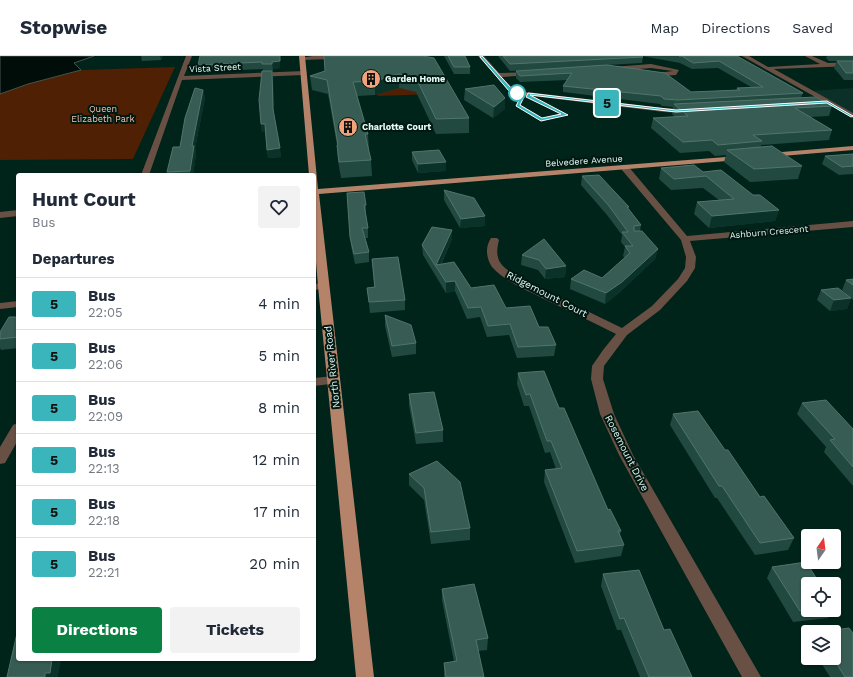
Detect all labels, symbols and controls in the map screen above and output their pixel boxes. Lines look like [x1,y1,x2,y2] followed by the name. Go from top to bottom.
[20,16,107,39] text: Stopwise
[651,20,679,36] text: Map
[701,20,770,36] text: Directions
[792,20,833,36] text: Saved
[189,62,241,74] street label: Vista Street
[360,68,382,90] building icon: Garden Home
[385,74,445,84] place label: Garden Home
[508,84,526,102] unlabelled marker
[594,90,620,116] line badge: 5
[603,95,611,111] text: 5
[71,104,135,124] park label: Queen Elizabeth Park
[337,116,359,138] building icon: Charlotte Court
[362,122,431,132] place label: Charlotte Court
[545,153,623,169] street label: Belvedere Avenue
[258,186,300,228] button: heart
[32,188,136,211] text: Hunt Court
[32,215,55,230] text: Bus
[729,224,809,240] street label: Ashburn Crescent
[32,250,115,268] text: Departures
[505,269,590,319] street label: Ridgemount Court
[88,287,116,305] text: Bus
[258,295,300,313] text: 4 min
[50,296,58,312] text: 5
[88,305,123,320] text: 22:05
[322,325,342,409] street label: North River Road
[88,339,116,357] text: Bus
[259,347,300,365] text: 5 min
[50,348,58,364] text: 5
[88,357,123,372] text: 22:06
[88,391,116,409] text: Bus
[258,399,300,417] text: 8 min
[50,400,58,416] text: 5
[88,409,123,424] text: 22:09
[603,413,651,493] street label: Rosemount Drive
[88,443,116,461] text: Bus
[253,451,300,469] text: 12 min
[50,452,58,468] text: 5
[88,461,120,476] text: 22:13
[88,495,116,513] text: Bus
[253,503,300,521] text: 17 min
[50,504,58,520] text: 5
[88,513,120,528] text: 22:18
[801,529,841,569] north arrow
[801,529,841,665] map controls
[88,547,116,565] text: Bus
[249,555,300,573] text: 20 min
[50,556,58,572] text: 5
[88,565,120,580] text: 22:21
[801,577,841,617] button: locate
[32,607,162,653] button: Directions
[170,607,300,653] button: Tickets
[801,625,841,665] button: layers

